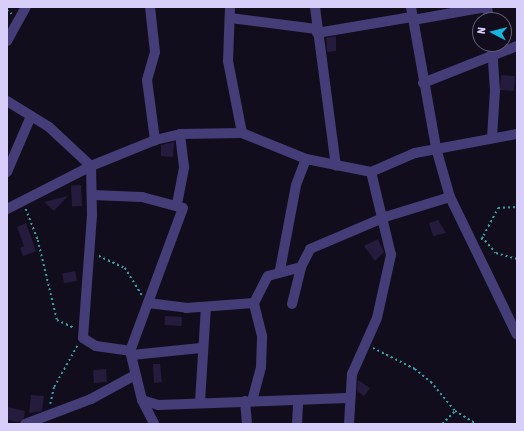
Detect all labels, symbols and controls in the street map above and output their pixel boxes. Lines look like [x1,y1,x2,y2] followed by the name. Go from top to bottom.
[472,12,512,52] north arrow
[475,27,487,35] text: N

